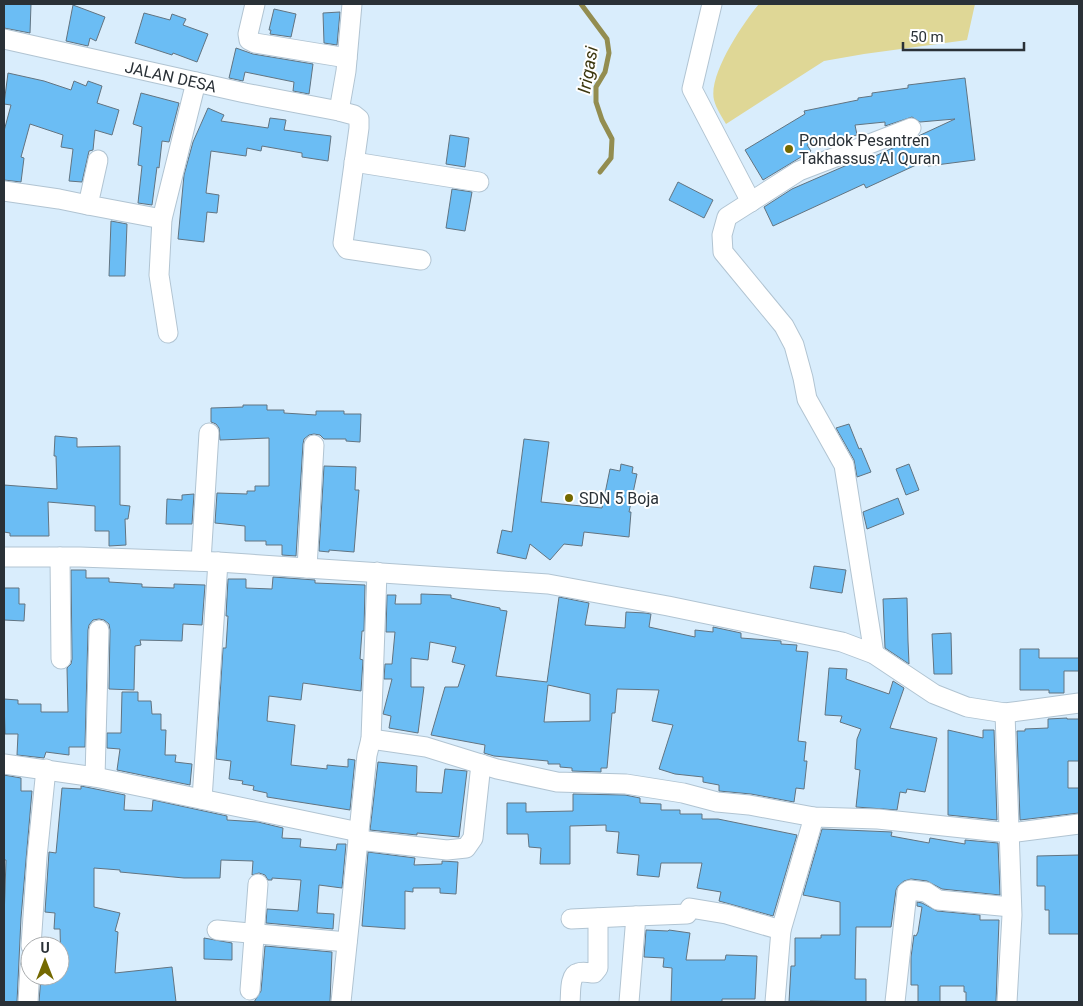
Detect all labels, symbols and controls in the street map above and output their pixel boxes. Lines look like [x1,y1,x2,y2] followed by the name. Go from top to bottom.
[903,20,1024,52] scale bar
[910,28,944,46] text: 50 m
[573,44,602,95] water label: Irigasi
[123,57,219,96] street label: JALAN DESA
[799,131,940,168] place label: Pondok Pesantren Takhassus Al Quran
[783,143,795,155] marker: Pondok Pesantren Takhassus Al Quran
[579,489,659,508] place label: SDN 5 Boja
[563,492,575,504] marker: SDN 5 Boja
[20,936,70,986] north arrow
[40,940,50,956] text: U

